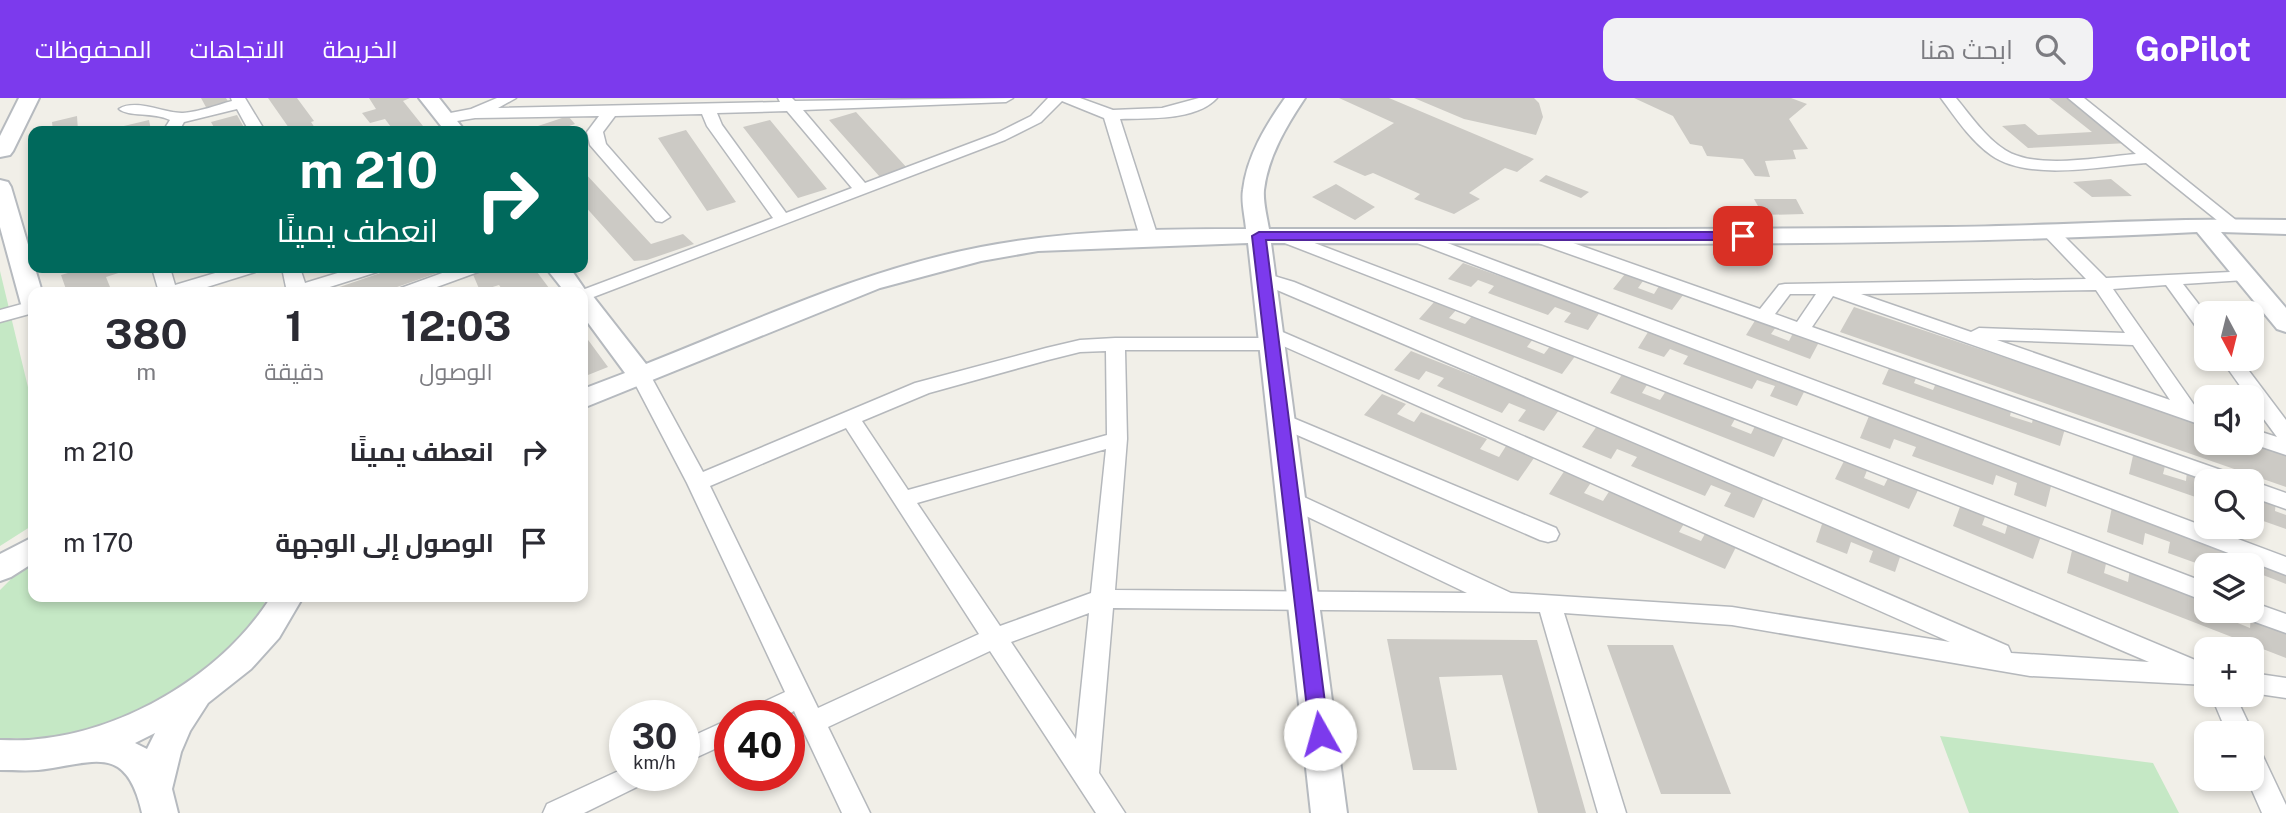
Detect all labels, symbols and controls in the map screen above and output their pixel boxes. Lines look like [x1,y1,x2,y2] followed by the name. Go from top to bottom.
[1603,18,2093,81] search box
[2031,30,2069,68] icon: search
[2135,30,2251,68] text: GoPilot
[1920,34,2013,65] text: ابحث هنا
[35,35,152,63] text: المحفوظات
[190,35,285,63] text: الاتجاهات
[323,35,398,63] text: الخريطة
[299,141,438,199] text: 210 m
[462,154,553,245] icon: right
[1713,206,1773,266] pin
[277,212,438,249] text: انعطف يمينًا
[1724,217,1762,255] icon: arrive
[285,301,303,350] text: 1
[401,301,511,350] text: 12:03
[2194,301,2264,371] north arrow
[2194,301,2264,791] map controls
[105,309,188,358] text: 380
[136,358,156,385] text: m
[264,358,324,385] text: دقيقة
[419,358,493,385] text: الوصول
[2194,385,2264,455] button: sound
[515,433,553,471] icon: right
[63,436,134,467] text: 210 m
[350,436,494,467] text: انعطف يمينًا
[2194,469,2264,539] button: search
[515,524,553,562] icon: arrive
[63,527,133,558] text: 170 m
[275,527,494,558] text: الوصول إلى الوجهة
[2194,553,2264,623] button: layers
[2194,637,2264,707] button: +
[1283,697,1357,771] position arrow
[714,700,805,791] speed limit sign: 40
[632,716,677,757] text: 30
[2194,721,2264,791] button: −
[633,752,676,773] text: km/h

